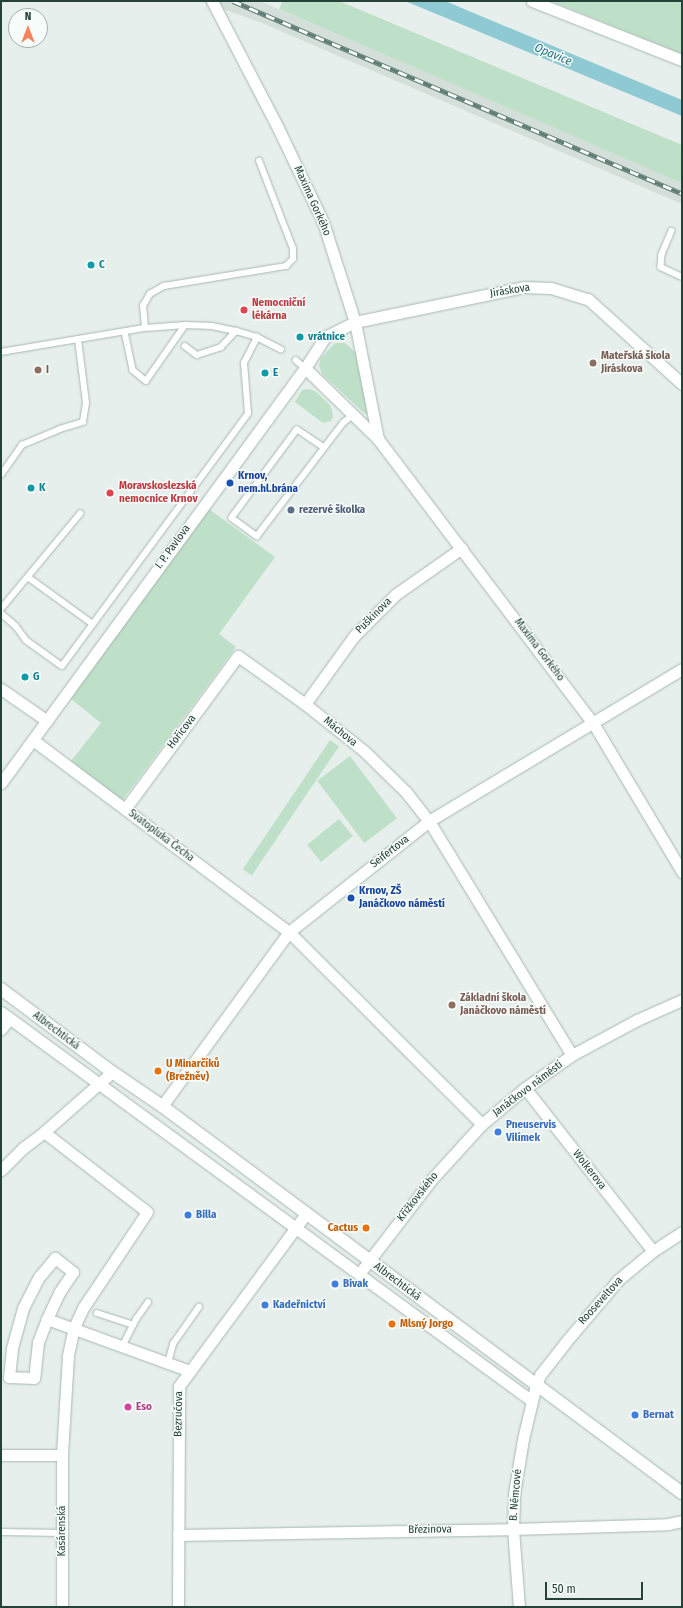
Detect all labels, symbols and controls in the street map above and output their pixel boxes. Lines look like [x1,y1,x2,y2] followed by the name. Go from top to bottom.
[8,8,48,48] north arrow
[25,10,31,23] text: N
[532,41,574,69] water label: Opavice
[291,164,333,238] street label: Maxima Gorkého
[99,258,105,272] place label: C
[86,260,96,270] marker: C
[489,281,531,301] street label: Jiráskova
[252,297,305,323] place label: Nemocniční lékárna
[239,305,249,315] marker: Nemocniční lékárna
[308,330,345,344] place label: vrátnice
[295,332,305,342] marker: vrátnice
[601,350,670,376] place label: Mateřská škola Jiráskova
[588,358,598,368] marker: Mateřská škola Jiráskova
[46,363,49,377] place label: I
[33,365,43,375] marker: I
[273,366,278,380] place label: E
[260,368,270,378] marker: E
[238,470,298,496] place label: Krnov, nem.hl.brána
[225,478,235,488] marker: Krnov, nem.hl.brána
[119,480,198,506] place label: Moravskoslezská nemocnice Krnov
[39,481,45,495] place label: K
[26,483,36,493] marker: K
[104,487,116,499] marker: Moravskoslezská nemocnice Krnov
[299,503,365,517] place label: rezervé školka
[286,505,296,515] marker: rezervé školka
[153,522,193,572] street label: I. P. Pavlova
[353,595,395,637] street label: Puškinova
[511,616,567,684] street label: Maxima Gorkého
[33,670,39,684] place label: G
[20,672,30,682] marker: G
[165,712,199,752] street label: Hořicova
[320,714,360,750] street label: Máchova
[126,807,196,865] street label: Svatopluka Čecha
[368,833,412,871] street label: Seifertova
[359,885,445,911] place label: Krnov, ZŠ Janáčkovo náměstí
[346,893,356,903] marker: Krnov, ZŠ Janáčkovo náměstí
[460,992,546,1018] place label: Základní škola Janáčkovo náměstí
[447,1000,457,1010] marker: Základní škola Janáčkovo náměstí
[30,1009,82,1053] street label: Albrechtická
[166,1058,220,1084] place label: U Minarčíků (Brežněv)
[490,1058,566,1120] street label: Janáčkovo náměstí
[153,1066,163,1076] marker: U Minarčíků (Brežněv)
[506,1119,556,1145] place label: Pneuservis Vilímek
[493,1127,503,1137] marker: Pneuservis Vilímek
[569,1148,609,1192] street label: Wolkerova
[395,1170,441,1224] street label: Křižkovského
[196,1208,216,1222] place label: Billa
[183,1210,193,1220] marker: Billa
[328,1221,358,1235] place label: Cactus
[361,1223,371,1233] marker: Cactus
[371,1260,423,1304] street label: Albrechtická
[576,1274,626,1328] street label: Rooseveltova
[343,1277,368,1291] place label: Bivak
[330,1279,340,1289] marker: Bivak
[273,1298,326,1312] place label: Kadeřnictví
[260,1300,270,1310] marker: Kadeřnictví
[400,1317,453,1331] place label: Mlsný Jorgo
[387,1319,397,1329] marker: Mlsný Jorgo
[172,1391,186,1437] street label: Bezručova
[136,1400,152,1414] place label: Eso
[123,1402,133,1412] marker: Eso
[643,1408,674,1422] place label: Bernat
[630,1410,640,1420] marker: Bernat
[507,1469,525,1521] street label: B. Němcové
[55,1506,69,1556] street label: Kasárenská
[408,1523,452,1537] street label: Březinova
[547,1574,645,1600] scale bar
[552,1582,576,1596] text: 50 m

